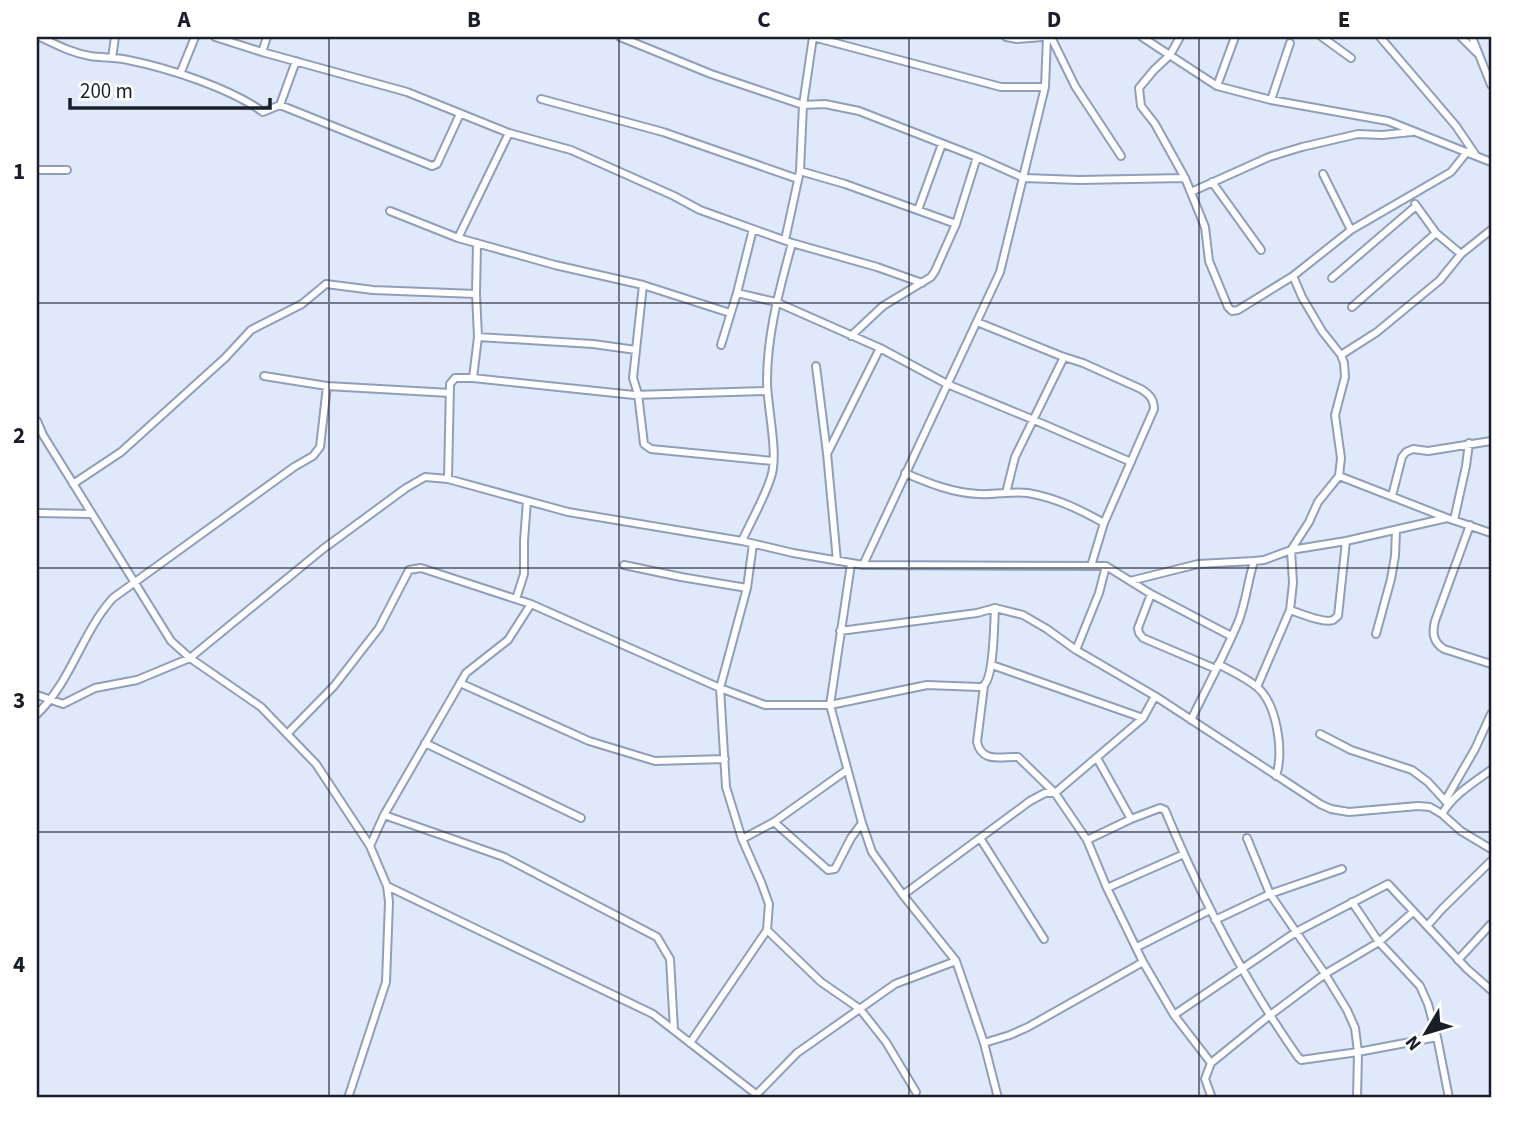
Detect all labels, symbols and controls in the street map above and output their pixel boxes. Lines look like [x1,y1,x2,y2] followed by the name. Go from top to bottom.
[176,3,191,36] text: A
[467,3,481,36] text: B
[757,3,771,36] text: C
[1047,3,1061,36] text: D
[1338,3,1350,36] text: E
[70,66,270,110] scale bar
[80,76,133,106] text: 200 m
[13,155,25,188] text: 1
[13,419,25,452] text: 2
[13,684,25,717] text: 3
[13,948,25,981] text: 4
[1392,998,1462,1068] north arrow
[1399,1029,1428,1056] text: N

